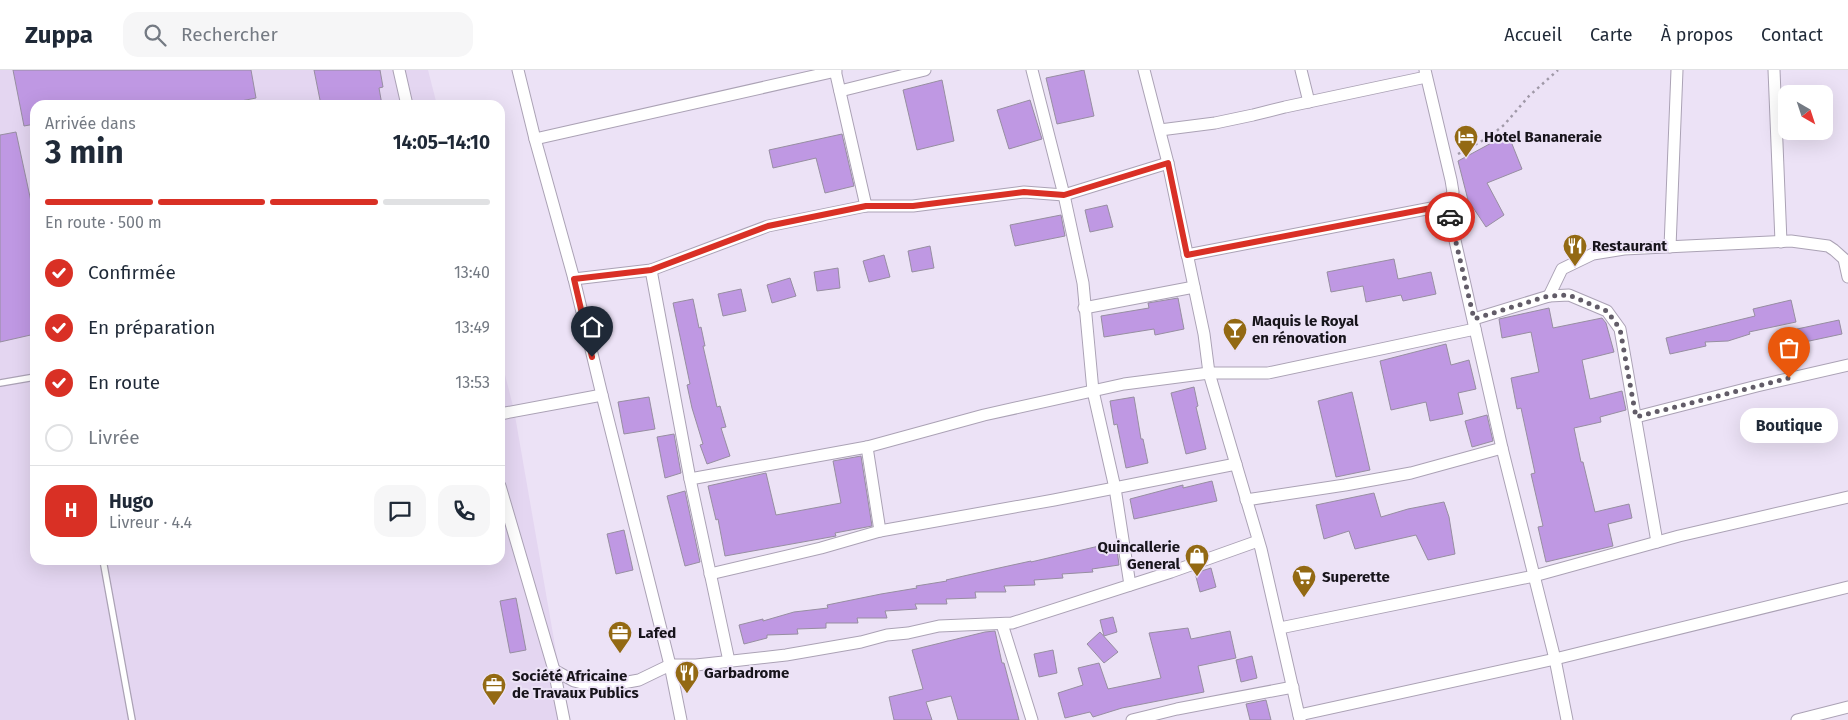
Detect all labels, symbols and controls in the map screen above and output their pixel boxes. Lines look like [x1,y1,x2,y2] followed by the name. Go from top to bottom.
[123,12,473,57] search box
[25,21,93,49] text: Zuppa
[141,21,169,49] icon: search
[181,23,278,46] text: Rechercher
[1504,24,1562,46] text: Accueil
[1590,24,1633,46] text: Carte
[1661,24,1733,46] text: À propos
[1761,24,1823,46] text: Contact
[1778,85,1832,140] north arrow
[1778,85,1833,140] map controls
[45,114,136,133] text: Arrivée dans
[1453,124,1479,158] hotel icon: Hotel Bananeraie
[1484,128,1602,146] place label: Hotel Bananeraie
[393,131,490,154] text: 14:05–14:10
[45,133,124,171] text: 3 min
[1425,192,1475,242] courier
[1436,203,1464,231] icon: car
[45,213,162,232] text: En route · 500 m
[1562,233,1588,267] restaurant icon: Restaurant
[1592,237,1667,255] place label: Restaurant
[45,259,73,287] icon: check
[88,261,176,284] text: Confirmée
[454,263,490,282] text: 13:40
[571,306,613,357] pin
[1252,312,1359,347] place label: Maquis le Royal en rénovation
[578,313,606,341] icon: home
[45,314,73,342] icon: check
[88,316,215,339] text: En préparation
[1222,317,1248,351] bar icon: Maquis le Royal en rénovation
[455,318,490,337] text: 13:49
[1768,327,1810,378] pin
[1775,334,1803,362] icon: bag
[45,369,73,397] icon: check
[88,371,160,394] text: En route
[455,373,490,392] text: 13:53
[1740,408,1838,443] callout: Boutique
[1756,416,1822,435] text: Boutique
[88,426,140,449] text: Livrée
[374,485,426,537] button: chat
[438,485,490,537] button: phone
[109,490,154,513] text: Hugo
[65,499,77,522] text: H
[109,513,192,532] text: Livreur · 4.4
[1097,538,1181,573] place label: Quincallerie General
[1184,543,1210,577] shop icon: Quincallerie General
[1291,564,1317,598] supermarket icon: Superette
[1322,568,1390,586] place label: Superette
[607,620,633,654] office icon: Lafed
[638,624,676,642] place label: Lafed
[674,660,700,694] restaurant icon: Garbadrome
[704,664,789,682] place label: Garbadrome
[512,667,639,702] place label: Société Africaine de Travaux Publics
[481,672,507,706] office icon: Société Africaine de Travaux Publics

